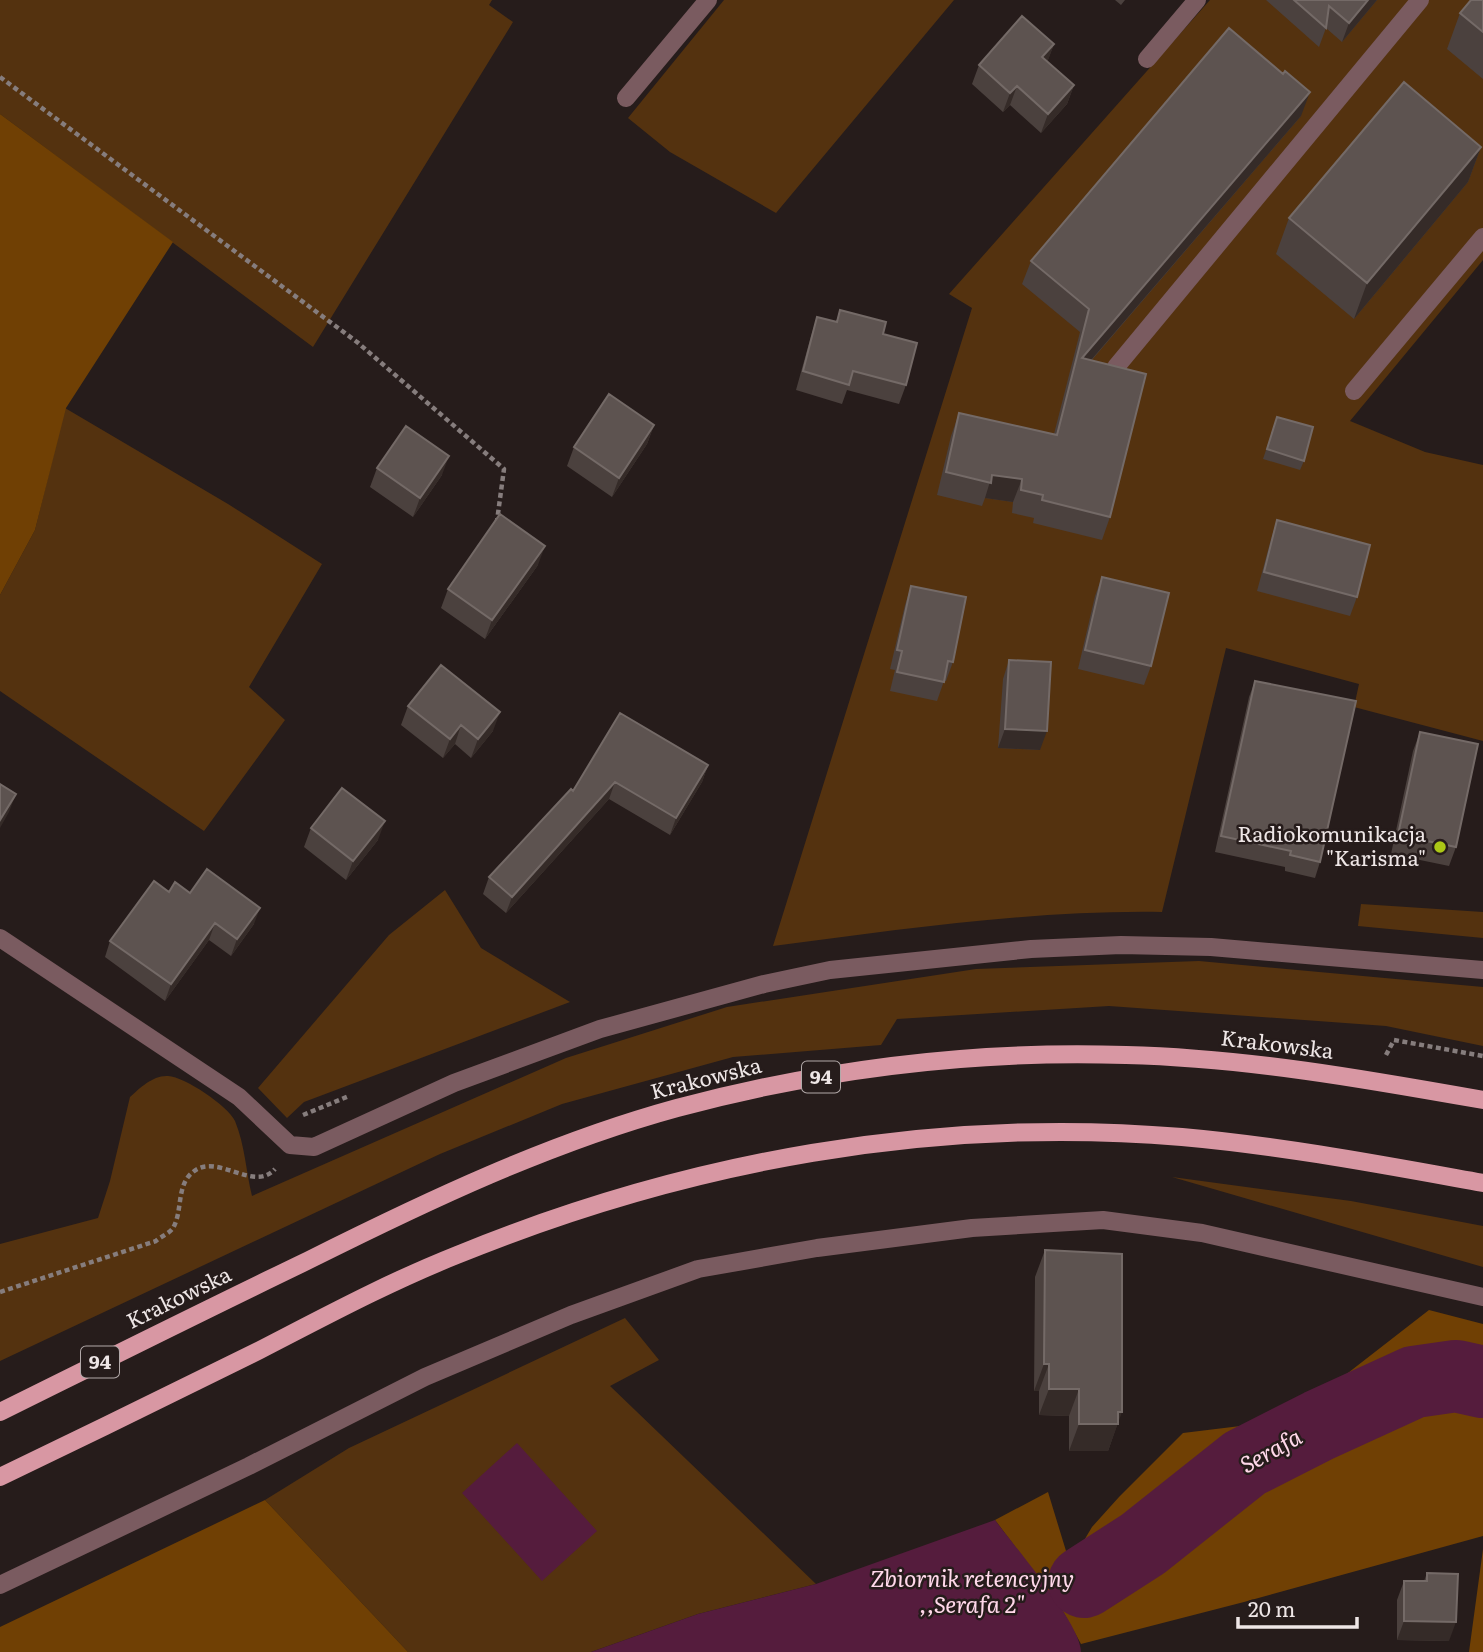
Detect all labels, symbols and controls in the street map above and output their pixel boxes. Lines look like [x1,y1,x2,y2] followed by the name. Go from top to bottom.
[1237,817,1427,872] place label: Radiokomunikacja "Karisma"
[1432,839,1448,855] marker: Radiokomunikacja "Karisma"
[1219,1020,1336,1065] street label: Krakowska
[647,1048,765,1105] street label: Krakowska
[802,1062,840,1092] road number: 94
[120,1257,236,1335] street label: Krakowska
[81,1346,119,1378] road number: 94
[1233,1418,1307,1480] water label: Serafa
[870,1560,1074,1620] water label: Zbiornik retencyjny ,,Serafa 2"
[1238,1586,1357,1630] scale bar
[1248,1592,1295,1623] text: 20 m

